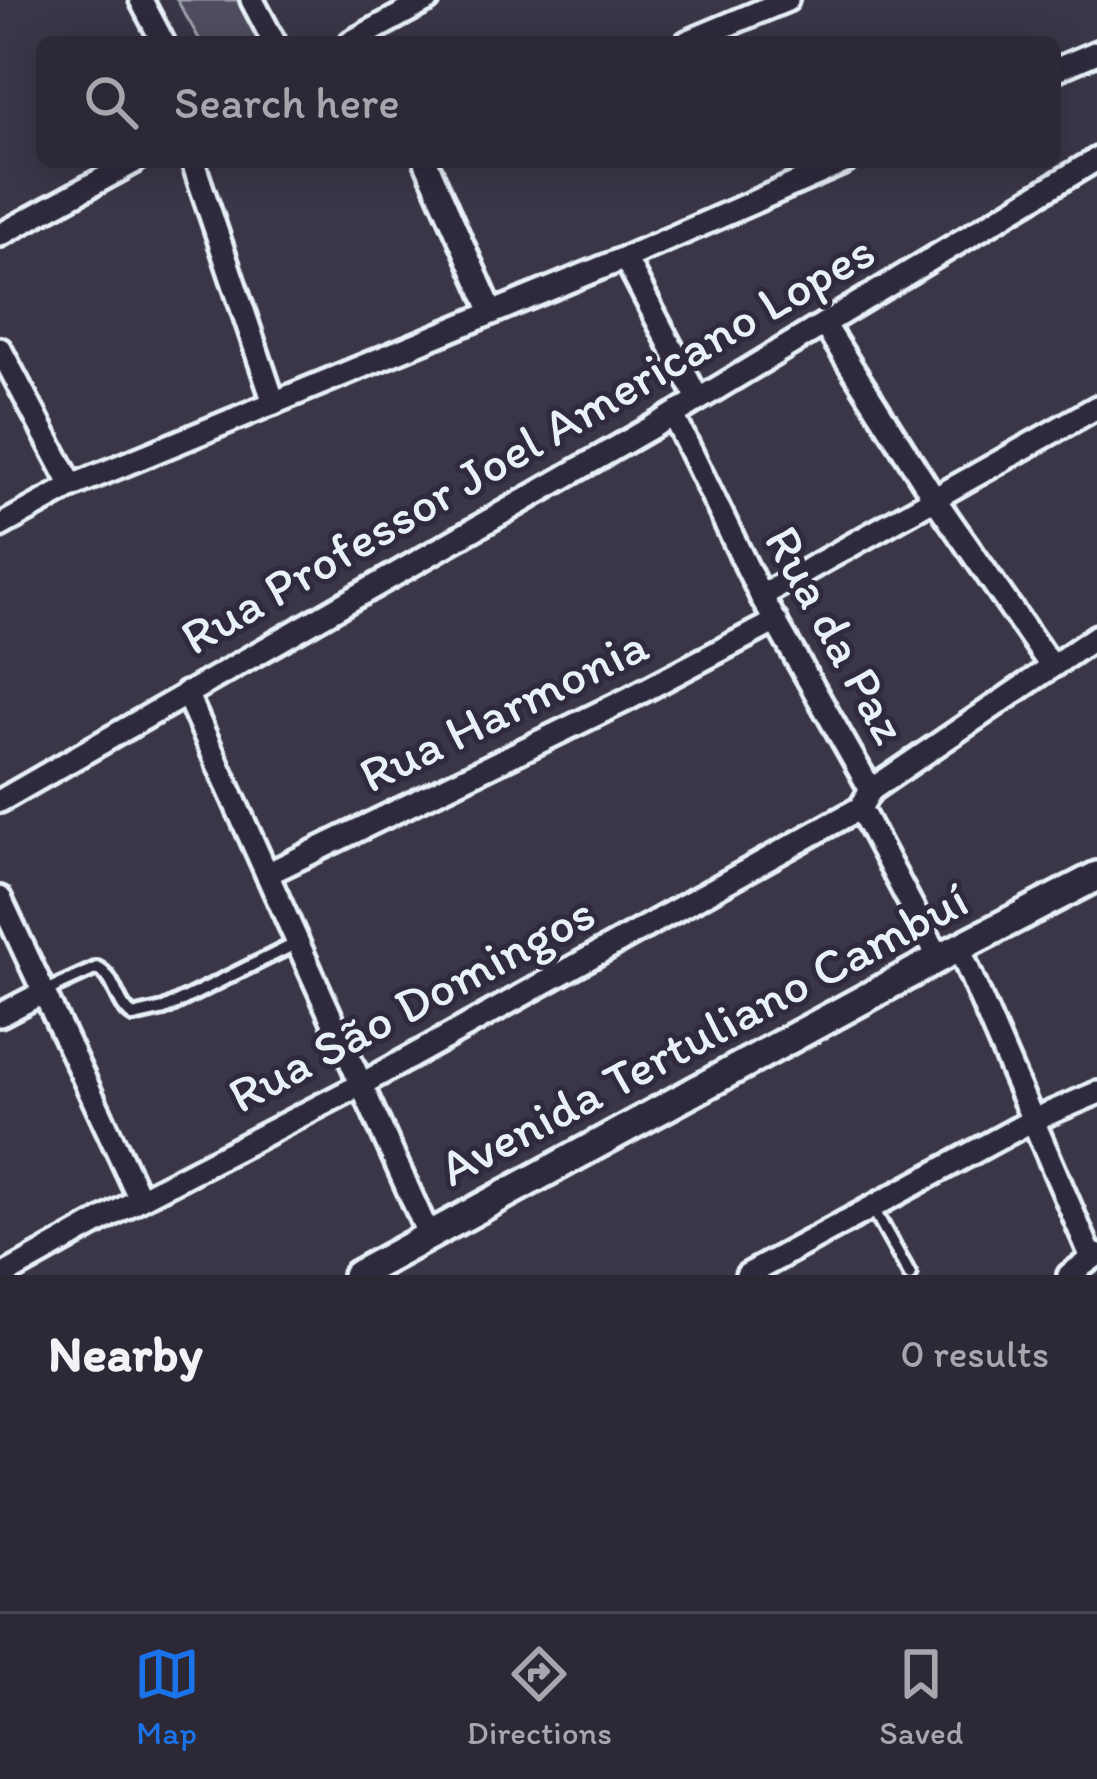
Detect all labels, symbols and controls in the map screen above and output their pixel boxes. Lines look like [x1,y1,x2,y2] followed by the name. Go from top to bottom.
[36,36,1061,168] search box
[78,69,144,135] icon: search
[174,75,400,129] text: Search here
[170,219,885,667] street label: Rua Professor Joel Americano Lopes
[752,515,921,754] street label: Rua da Paz
[349,613,657,806] street label: Rua Harmonia
[429,868,978,1199] street label: Avenida Tertuliano Cambuí
[218,881,605,1126] street label: Rua São Domingos
[48,1323,203,1384] text: Nearby
[900,1330,1049,1377] text: 0 results
[134,1641,200,1752] tab: Map
[467,1641,612,1752] tab: Directions
[879,1641,963,1752] tab: Saved

